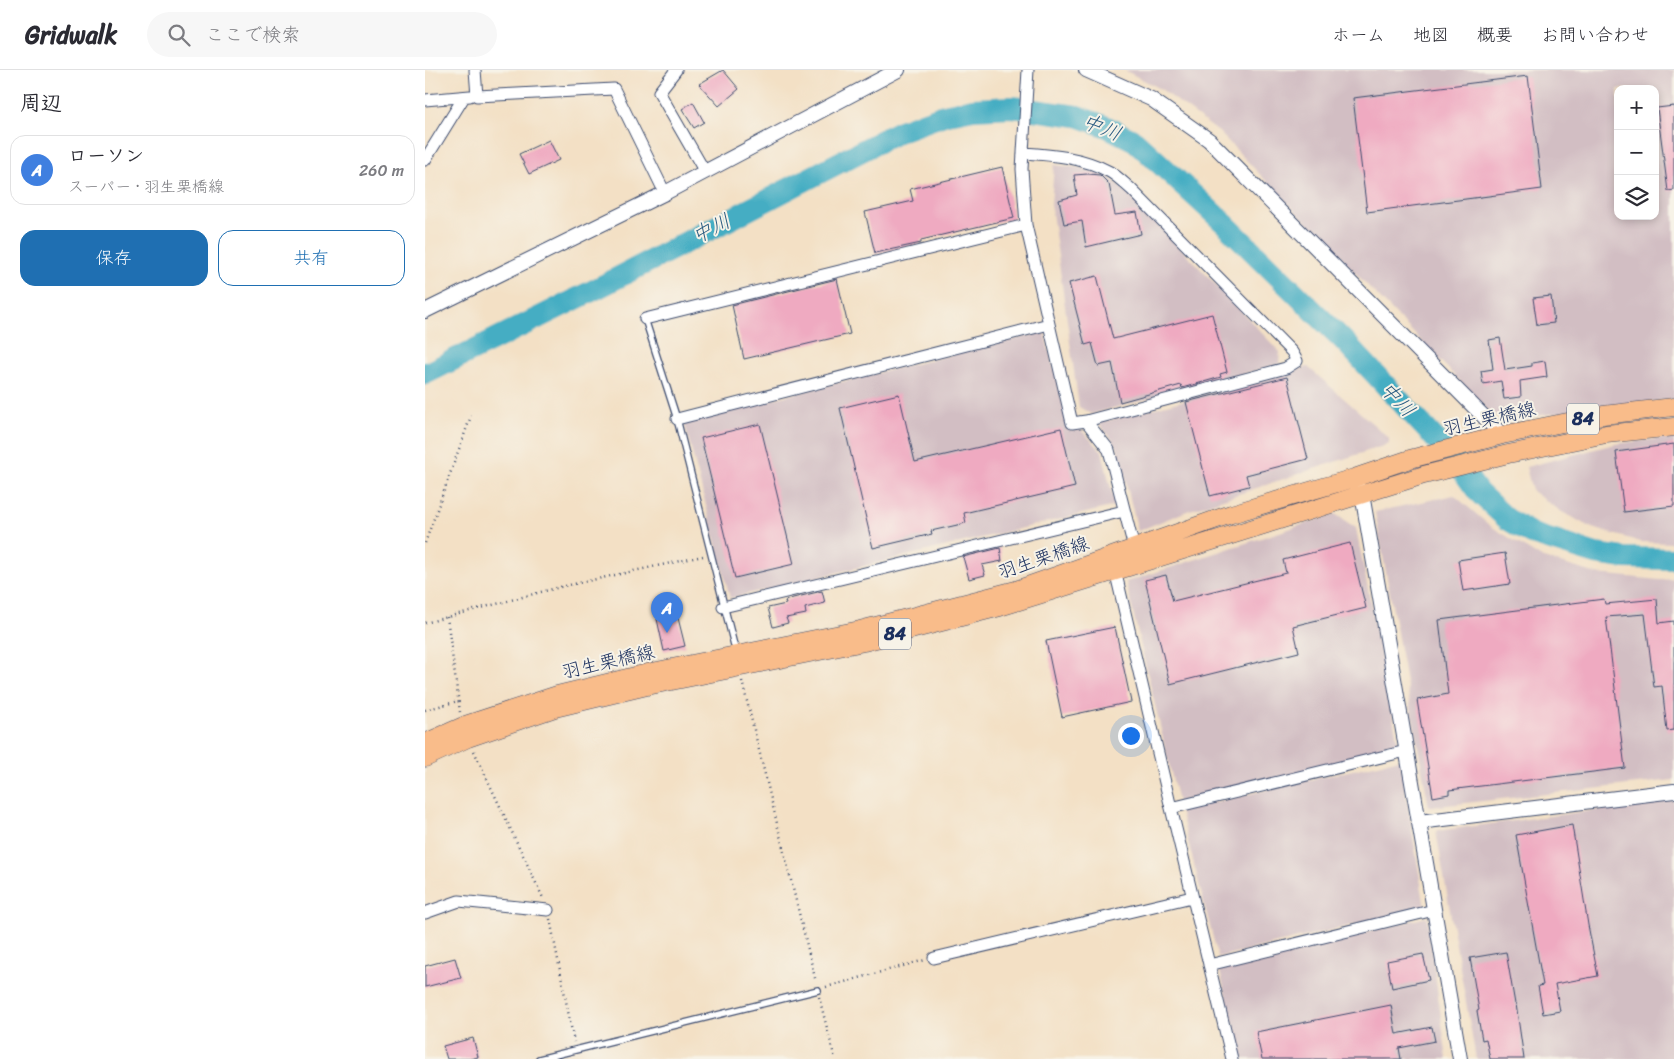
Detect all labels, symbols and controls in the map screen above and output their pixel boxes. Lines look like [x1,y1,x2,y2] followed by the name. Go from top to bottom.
[147,12,497,57] search box
[25,14,117,56] text: Gridwalk
[205,18,300,51] text: ここで検索
[1332,19,1385,51] text: ホーム
[1413,19,1449,51] text: 地図
[1477,19,1513,51] text: 概要
[1541,19,1649,51] text: お問い合わせ
[165,21,193,49] icon: search
[20,84,62,122] text: 周辺
[1614,85,1659,220] map controls
[1614,85,1659,130] button: +
[1077,104,1127,151] water label: 中川
[1614,130,1659,175] button: −
[68,139,144,172] text: ローソン
[32,156,42,185] text: A
[359,156,404,185] text: 260 m
[68,172,224,201] text: スーパー · 羽生栗橋線
[1614,175,1659,220] button: layers
[685,204,737,253] water label: 中川
[20,230,208,286] button: 保存
[218,230,405,286] button: 共有
[1371,373,1424,426] water label: 中川
[1439,392,1539,445] street label: 羽生栗橋線
[1567,404,1599,434] road number: 84
[993,526,1093,589] street label: 羽生栗橋線
[651,592,683,633] pin: A
[879,618,911,650] road number: 84
[558,635,658,688] street label: 羽生栗橋線
[1118,723,1144,749] your location

